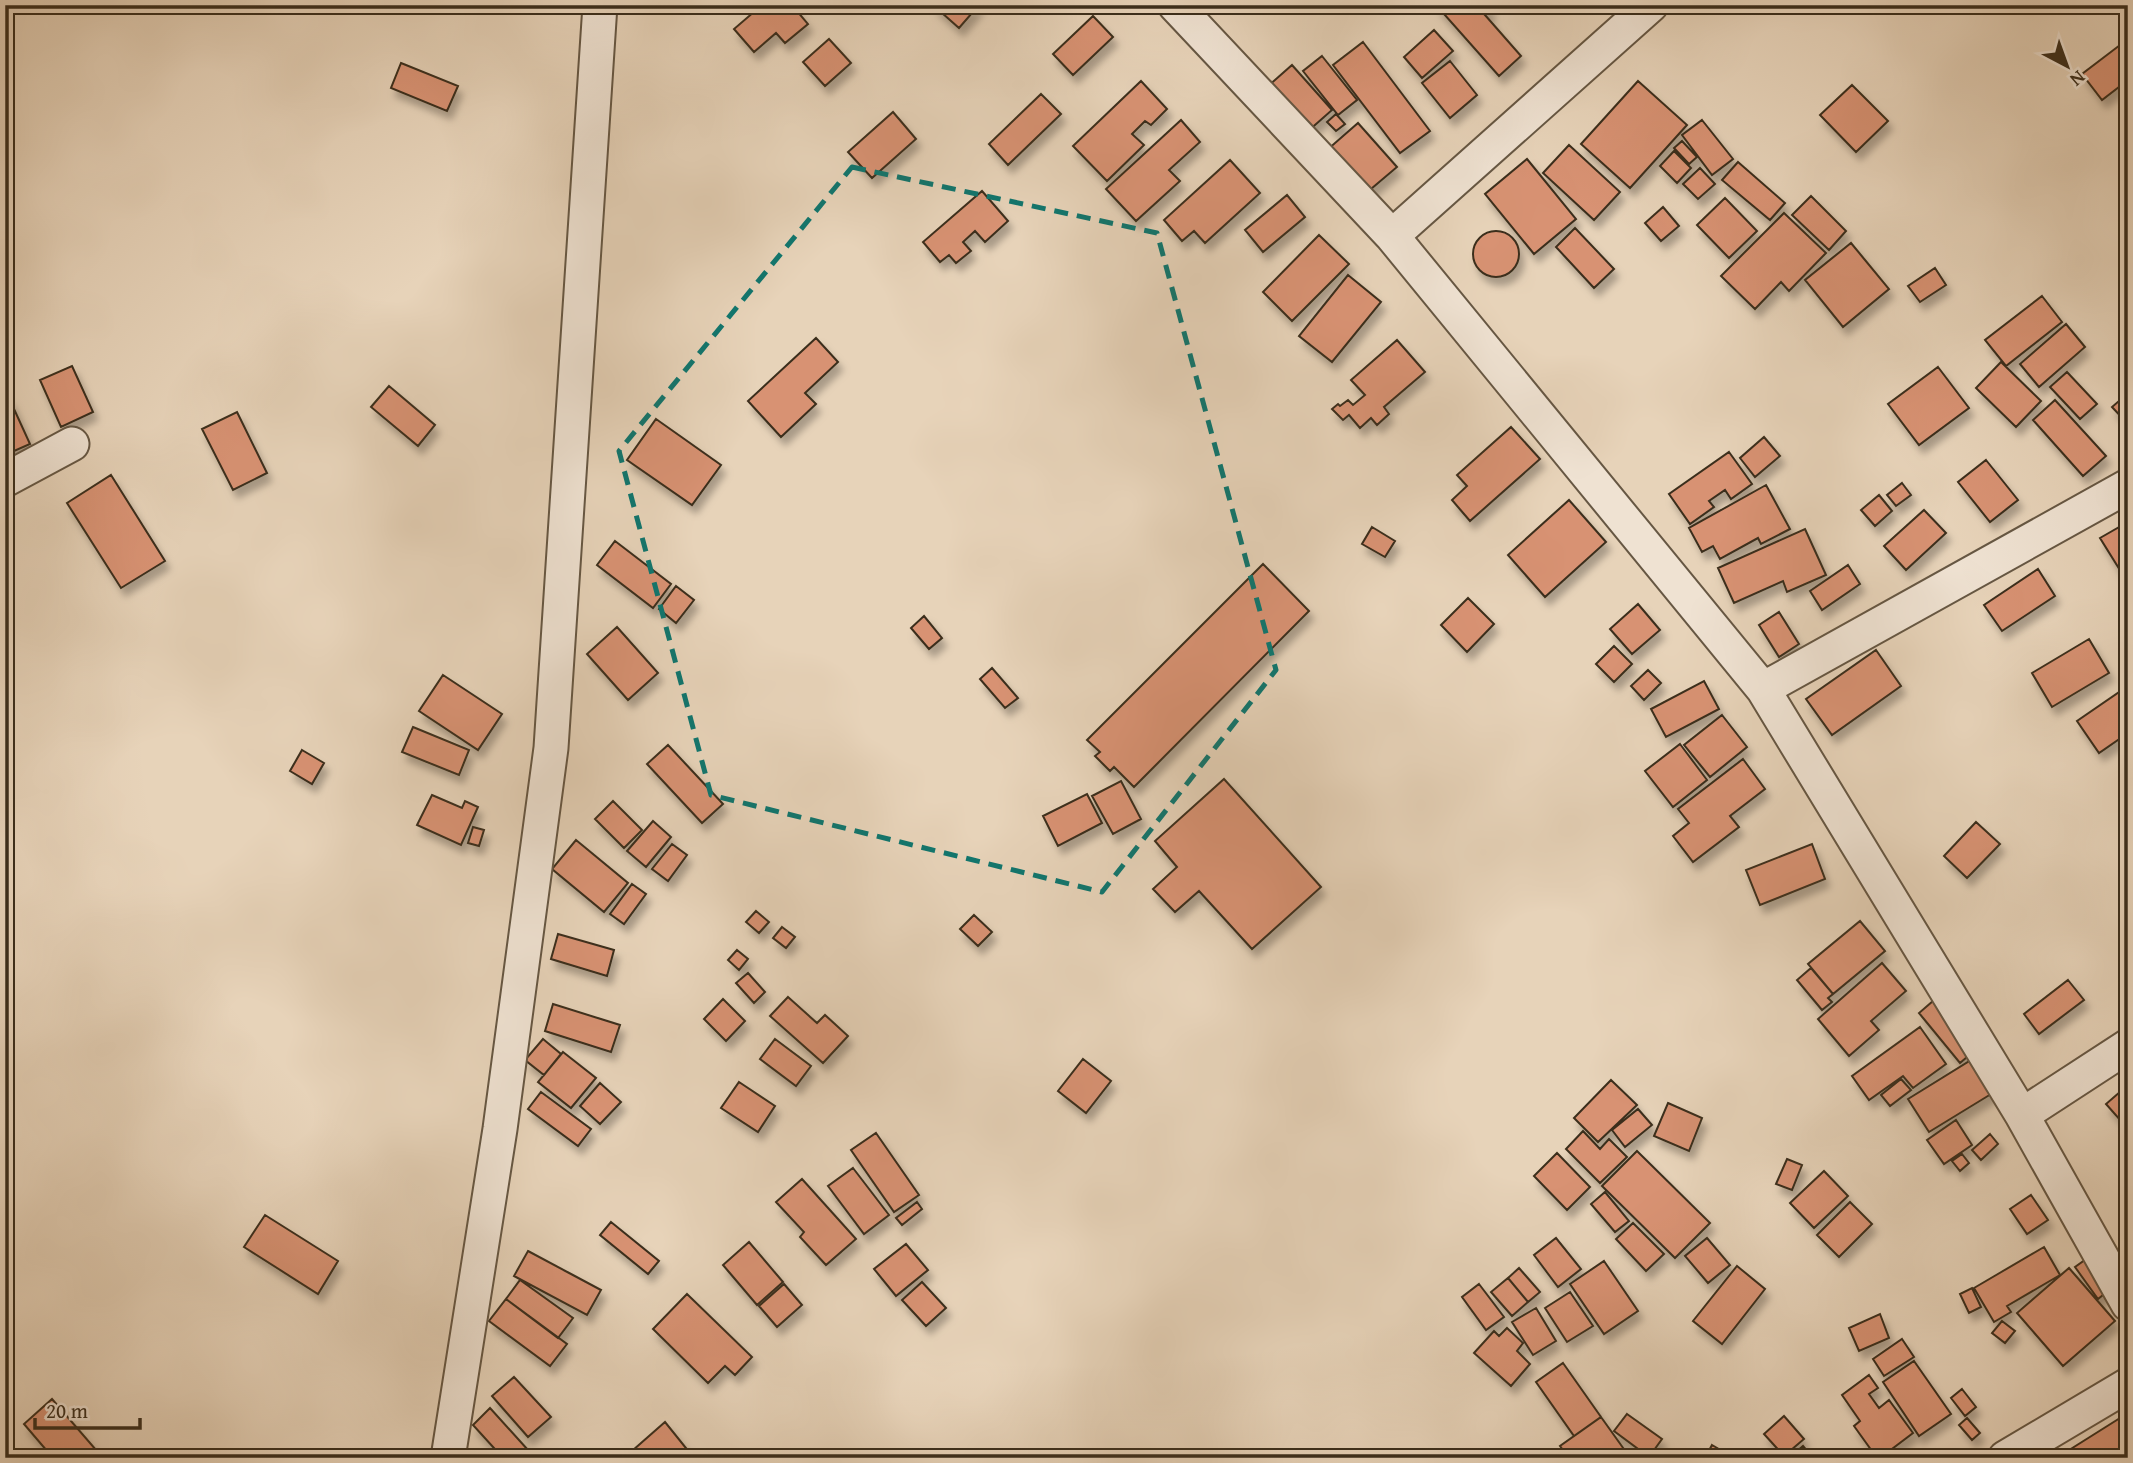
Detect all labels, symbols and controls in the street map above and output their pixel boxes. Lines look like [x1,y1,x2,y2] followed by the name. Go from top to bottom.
[2032,32,2102,102] north arrow
[2064,64,2092,94] text: N
[35,1386,140,1430] scale bar
[46,1395,88,1426] text: 20 m

